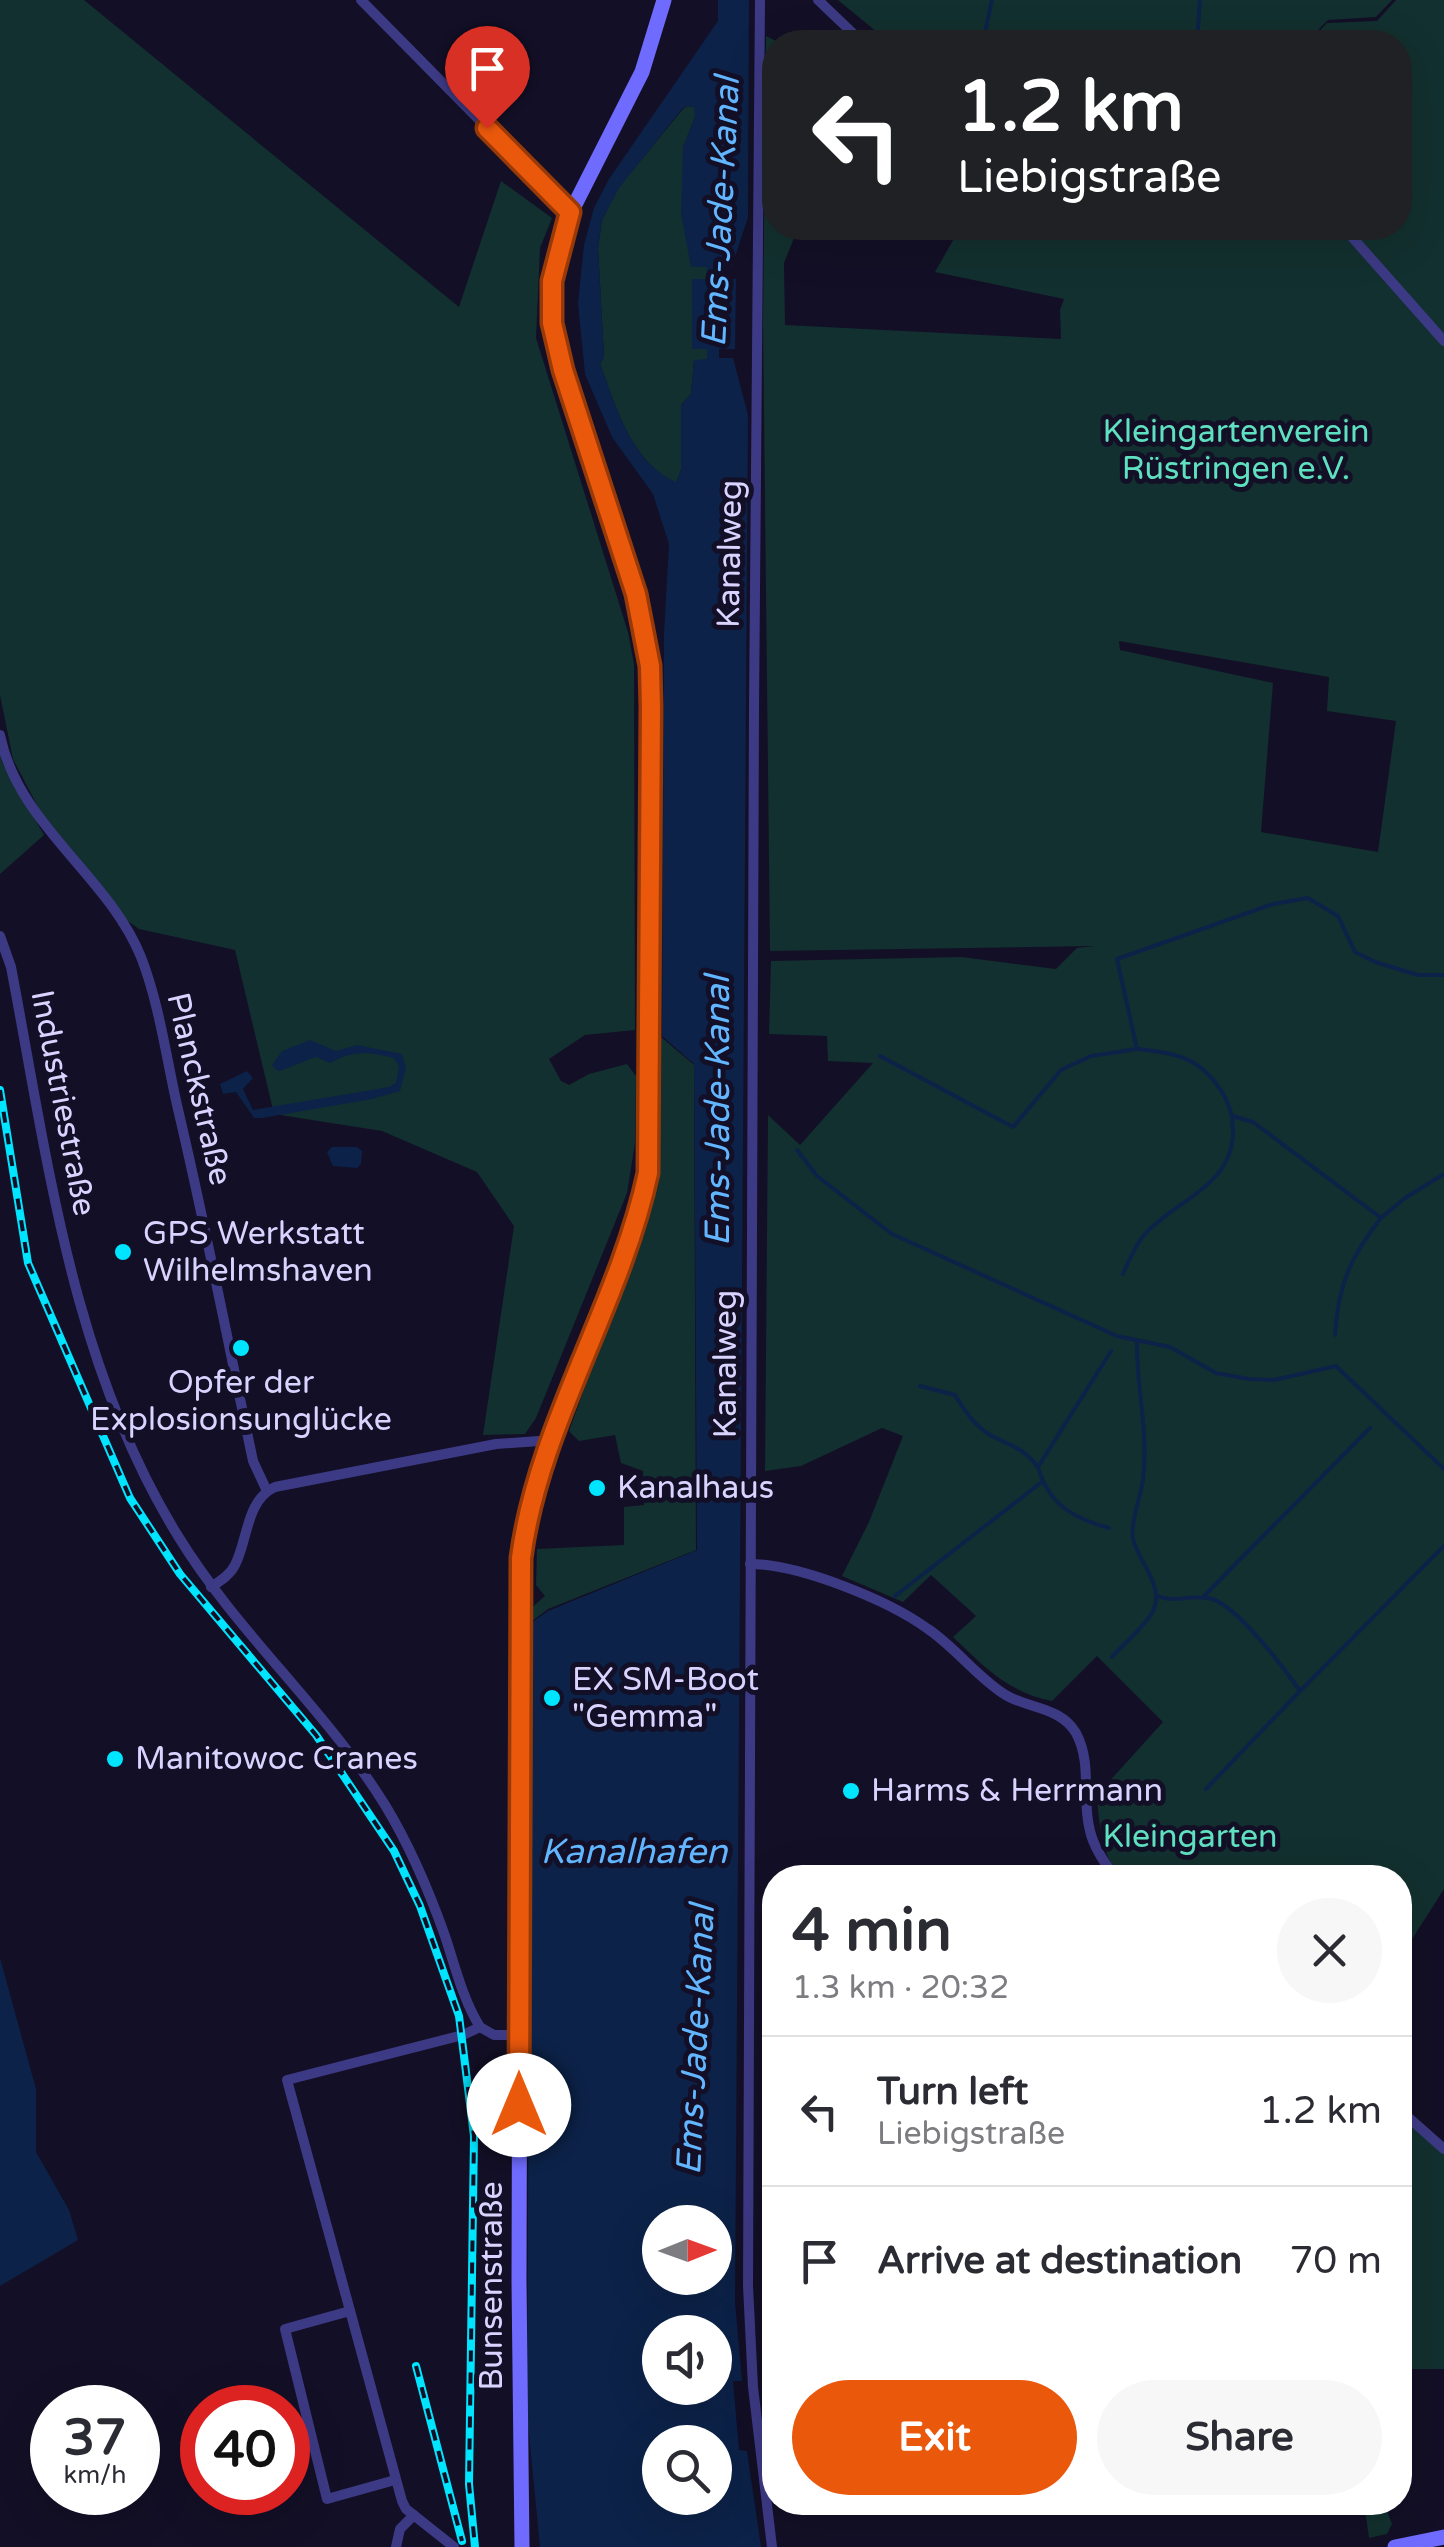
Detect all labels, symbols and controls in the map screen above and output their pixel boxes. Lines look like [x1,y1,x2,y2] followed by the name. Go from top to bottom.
[445,26,530,129] pin
[460,41,515,96] icon: arrive
[957,66,1184,150] text: 1.2 km
[792,70,922,200] icon: left
[693,72,749,348] water label: Ems-Jade-Kanal
[957,151,1222,205] text: Liebigstraße
[1103,413,1369,488] park label: Kleingartenverein Rüstringen e.V.
[710,480,750,628] street label: Kanalweg
[697,972,739,1246] water label: Ems-Jade-Kanal
[22,987,104,1219] street label: Industriestraße
[158,989,240,1189] street label: Planckstraße
[143,1215,373,1290] place label: GPS Werkstatt Wilhelmshaven
[112,1241,134,1263] marker: GPS Werkstatt Wilhelmshaven
[707,1290,745,1438] street label: Kanalweg
[230,1337,252,1359] marker: Opfer der Explosionsunglücke
[90,1364,392,1439] place label: Opfer der Explosionsunglücke
[617,1469,774,1507] place label: Kanalhaus
[586,1477,608,1499] marker: Kanalhaus
[572,1661,759,1736] place label: EX SM-Boot "Gemma"
[541,1687,563,1709] marker: EX SM-Boot "Gemma"
[135,1740,418,1778] place label: Manitowoc Cranes
[104,1748,126,1770] marker: Manitowoc Cranes
[871,1772,1163,1810] place label: Harms & Herrmann
[840,1780,862,1802] marker: Harms & Herrmann
[1102,1818,1278,1856] park label: Kleingarten
[541,1831,729,1873] water label: Kanalhafen
[792,1895,952,1967] text: 4 min
[1277,1898,1382,2003] button: close
[668,1900,724,2176] water label: Ems-Jade-Kanal
[792,1969,1009,2007] text: 1.3 km · 20:32
[467,2053,571,2157] position arrow
[877,2069,1028,2115] text: Turn left
[792,2084,847,2139] icon: left
[1259,2088,1382,2134] text: 1.2 km
[877,2115,1065,2153] text: Liebigstraße
[473,2181,511,2391] street label: Bunsenstraße
[642,2205,732,2295] north arrow
[642,2205,732,2515] map controls
[792,2234,847,2289] icon: arrive
[877,2238,1242,2284] text: Arrive at destination
[1290,2238,1382,2284] text: 70 m
[642,2315,732,2405] button: sound
[792,2380,1077,2495] button: Exit
[1097,2380,1382,2495] button: Share
[180,2385,310,2515] speed limit sign: 40
[64,2408,126,2468] text: 37
[642,2425,732,2515] button: search
[64,2460,126,2490] text: km/h

